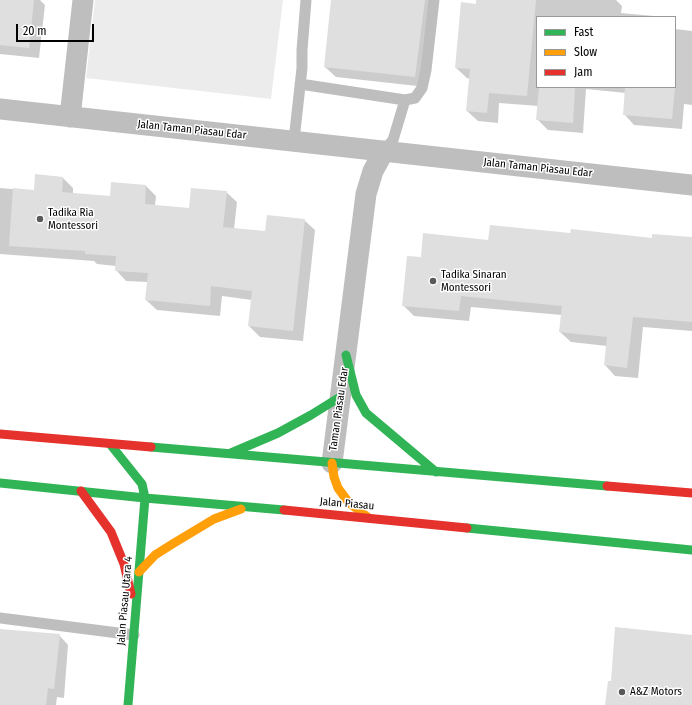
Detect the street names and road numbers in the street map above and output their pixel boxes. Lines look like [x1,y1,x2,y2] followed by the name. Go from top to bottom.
[137,118,247,142] street label: Jalan Taman Piasau Edar
[483,156,593,180] street label: Jalan Taman Piasau Edar
[327,366,351,452] street label: Taman Piasau Edar
[319,495,375,513] street label: Jalan Piasau
[115,556,135,646] street label: Jalan Piasau Utara 4

